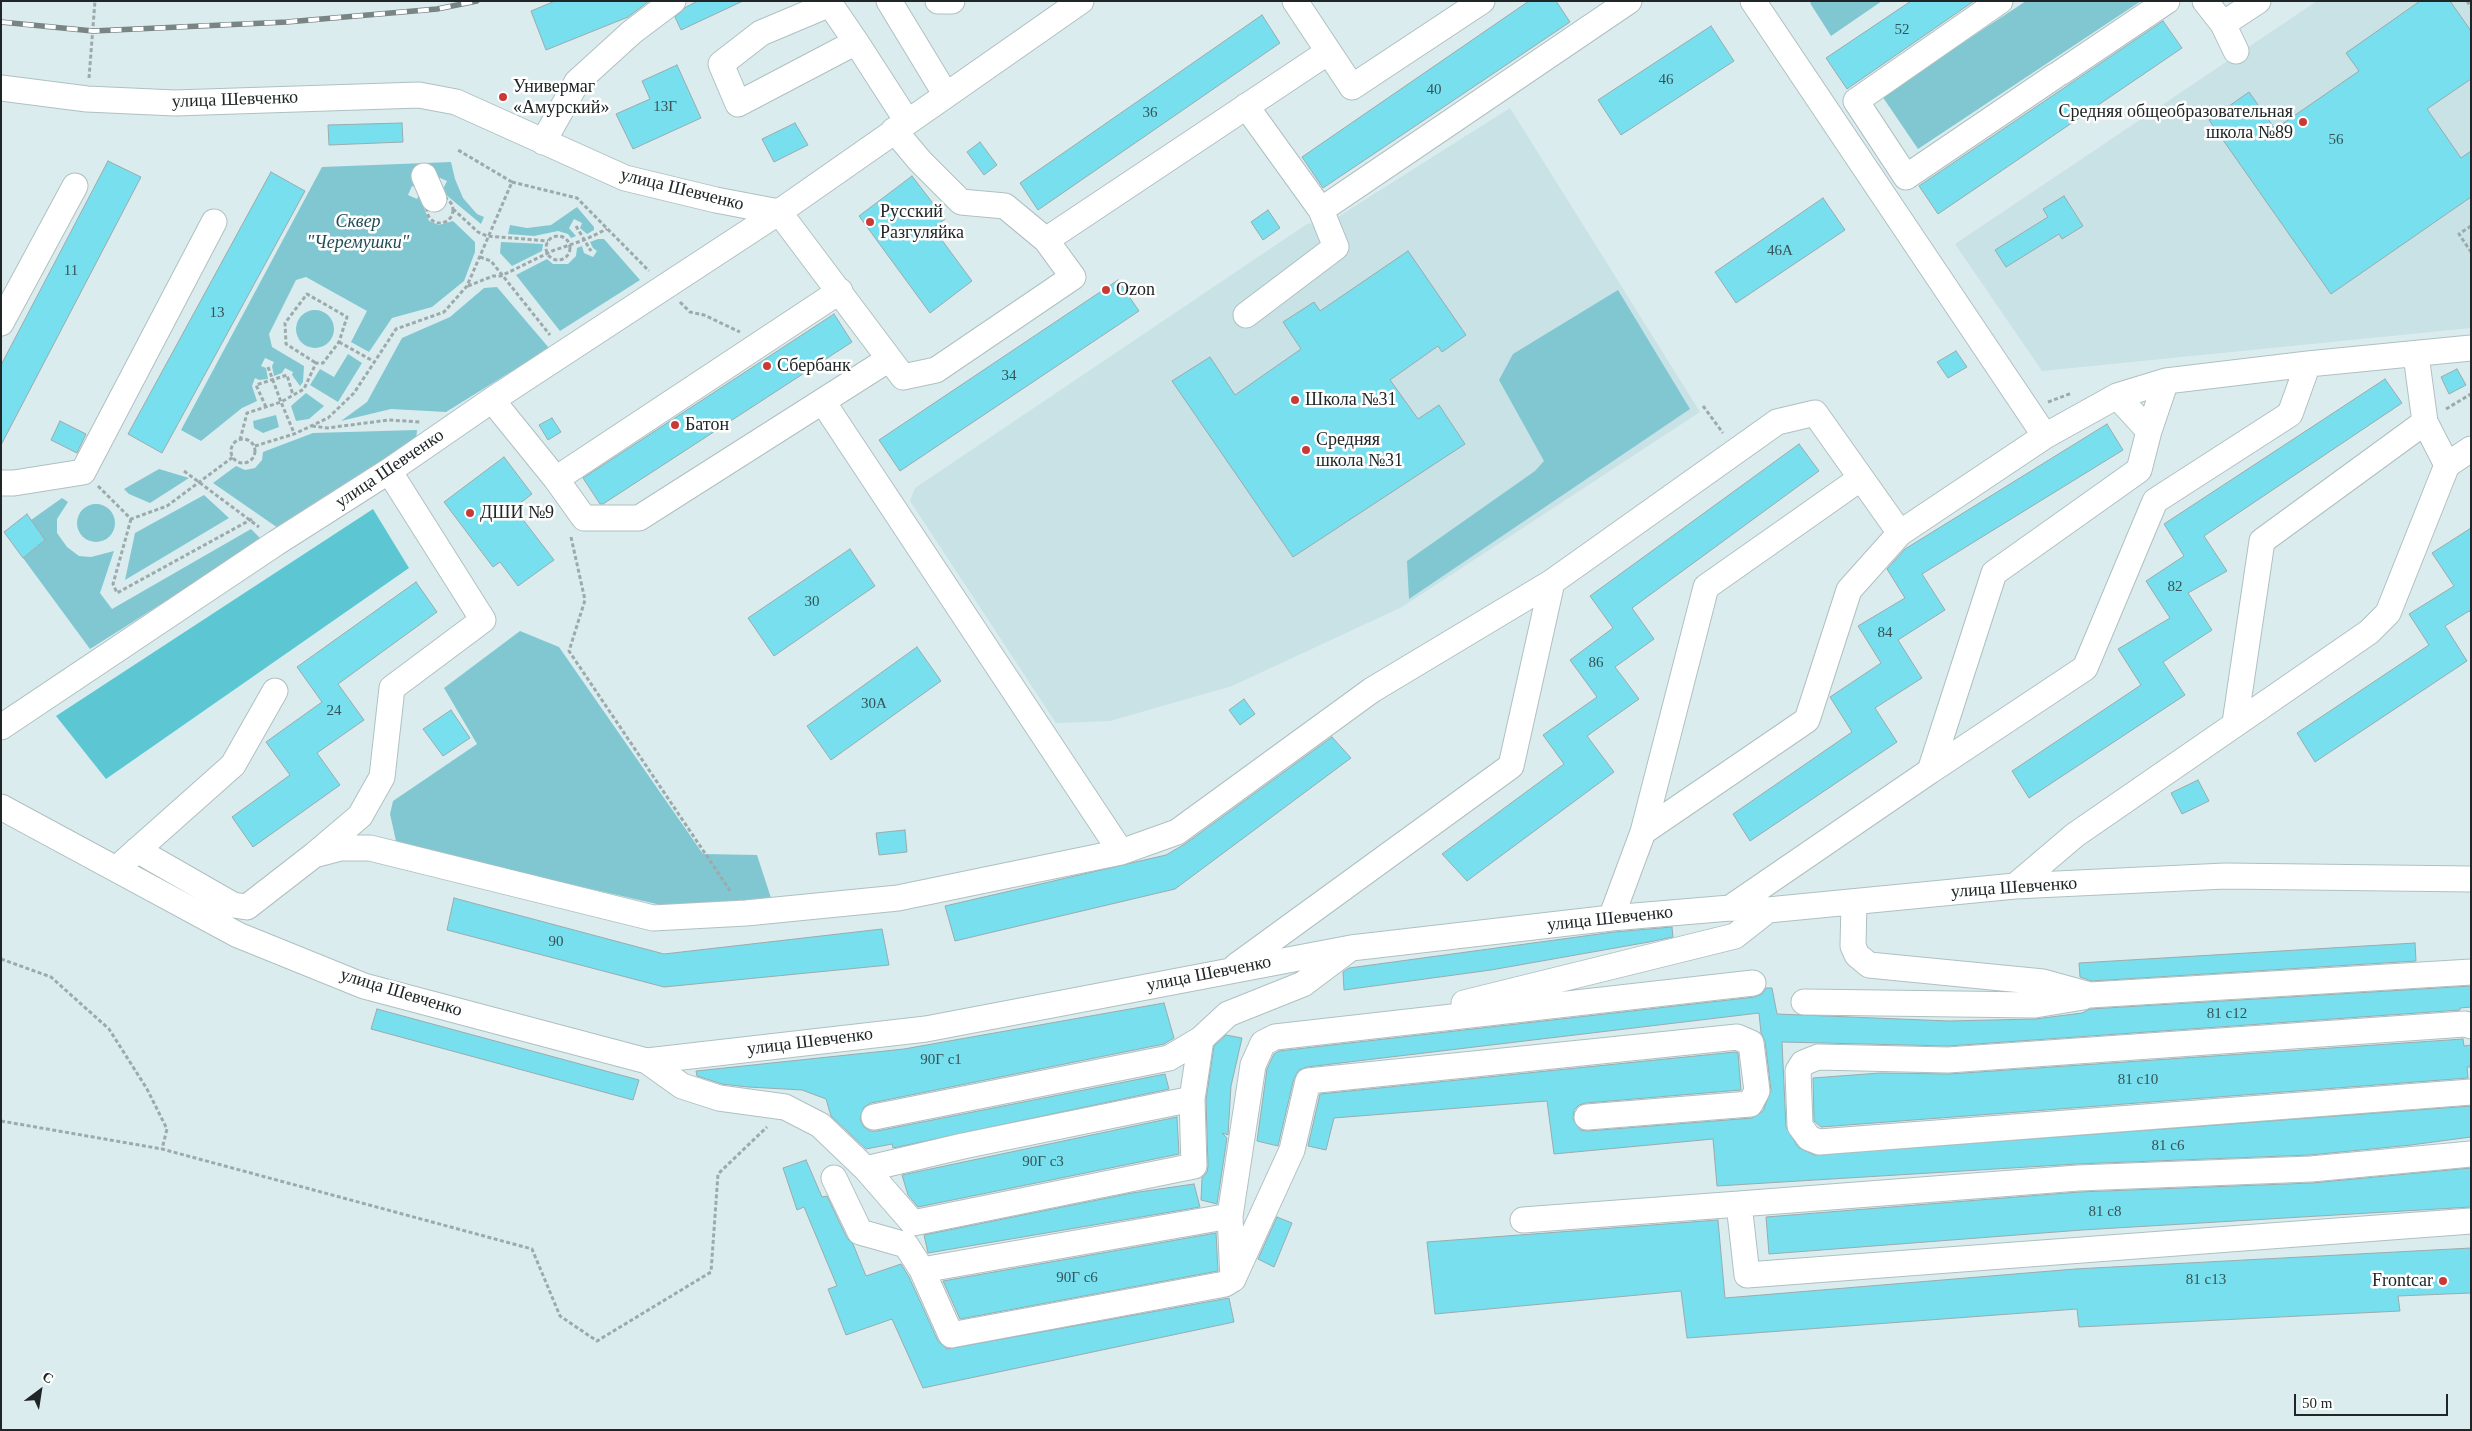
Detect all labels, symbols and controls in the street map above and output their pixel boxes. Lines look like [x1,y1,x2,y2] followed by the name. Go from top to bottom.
[1894,21,1910,39] house number: 52
[1658,71,1674,89] house number: 46
[513,76,609,118] place label: Универмаг «Амурский»
[1426,81,1442,99] house number: 40
[171,87,299,113] street label: улица Шевченко
[497,91,509,103] marker: Универмаг «Амурский»
[653,98,677,116] house number: 13Г
[2058,101,2293,144] place label: Средняя общеобразовательная школа №89
[1142,104,1158,122] house number: 36
[2297,116,2309,128] marker: Средняя общеобразовательная школа №89
[2328,131,2344,149] house number: 56
[618,164,746,216] street label: улица Шевченко
[880,201,964,243] place label: Русский Разгуляйка
[307,211,409,253] park label: Сквер "Черемушки"
[864,216,876,228] marker: Русский Разгуляйка
[1767,242,1793,260] house number: 46А
[64,262,78,280] house number: 11
[1116,279,1155,301] place label: Ozon
[1100,284,1112,296] marker: Ozon
[210,304,224,322] house number: 13
[777,355,851,377] place label: Сбербанк
[761,360,773,372] marker: Сбербанк
[1002,367,1016,385] house number: 34
[1305,389,1396,411] place label: Школа №31
[1289,394,1301,406] marker: Школа №31
[685,414,729,436] place label: Батон
[669,419,681,431] marker: Батон
[332,425,448,513] street label: улица Шевченко
[1316,429,1403,472] place label: Средняя школа №31
[1300,444,1312,456] marker: Средняя школа №31
[480,502,554,524] place label: ДШИ №9
[464,507,476,519] marker: ДШИ №9
[2168,578,2182,596] house number: 82
[804,593,820,611] house number: 30
[1878,624,1892,642] house number: 84
[1588,654,1604,672] house number: 86
[861,695,887,713] house number: 30А
[326,702,342,720] house number: 24
[1950,873,2078,903] street label: улица Шевченко
[1546,902,1674,936] street label: улица Шевченко
[548,933,564,951] house number: 90
[1145,951,1273,997] street label: улица Шевченко
[337,964,465,1022] street label: улица Шевченко
[2207,1005,2247,1023] house number: 81 с12
[746,1024,874,1060] street label: улица Шевченко
[920,1051,962,1069] house number: 90Г с1
[2118,1071,2158,1089] house number: 81 с10
[2152,1137,2184,1155] house number: 81 с6
[1022,1153,1064,1171] house number: 90Г с3
[2089,1203,2121,1221] house number: 81 с8
[1056,1269,1098,1287] house number: 90Г с6
[2372,1270,2433,1292] place label: Frontcar
[2186,1271,2226,1289] house number: 81 с13
[2437,1275,2449,1287] marker: Frontcar
[15,1366,65,1416] north arrow
[40,1369,56,1387] text: С
[2297,1384,2451,1416] scale bar
[2302,1395,2332,1411] text: 50 m

